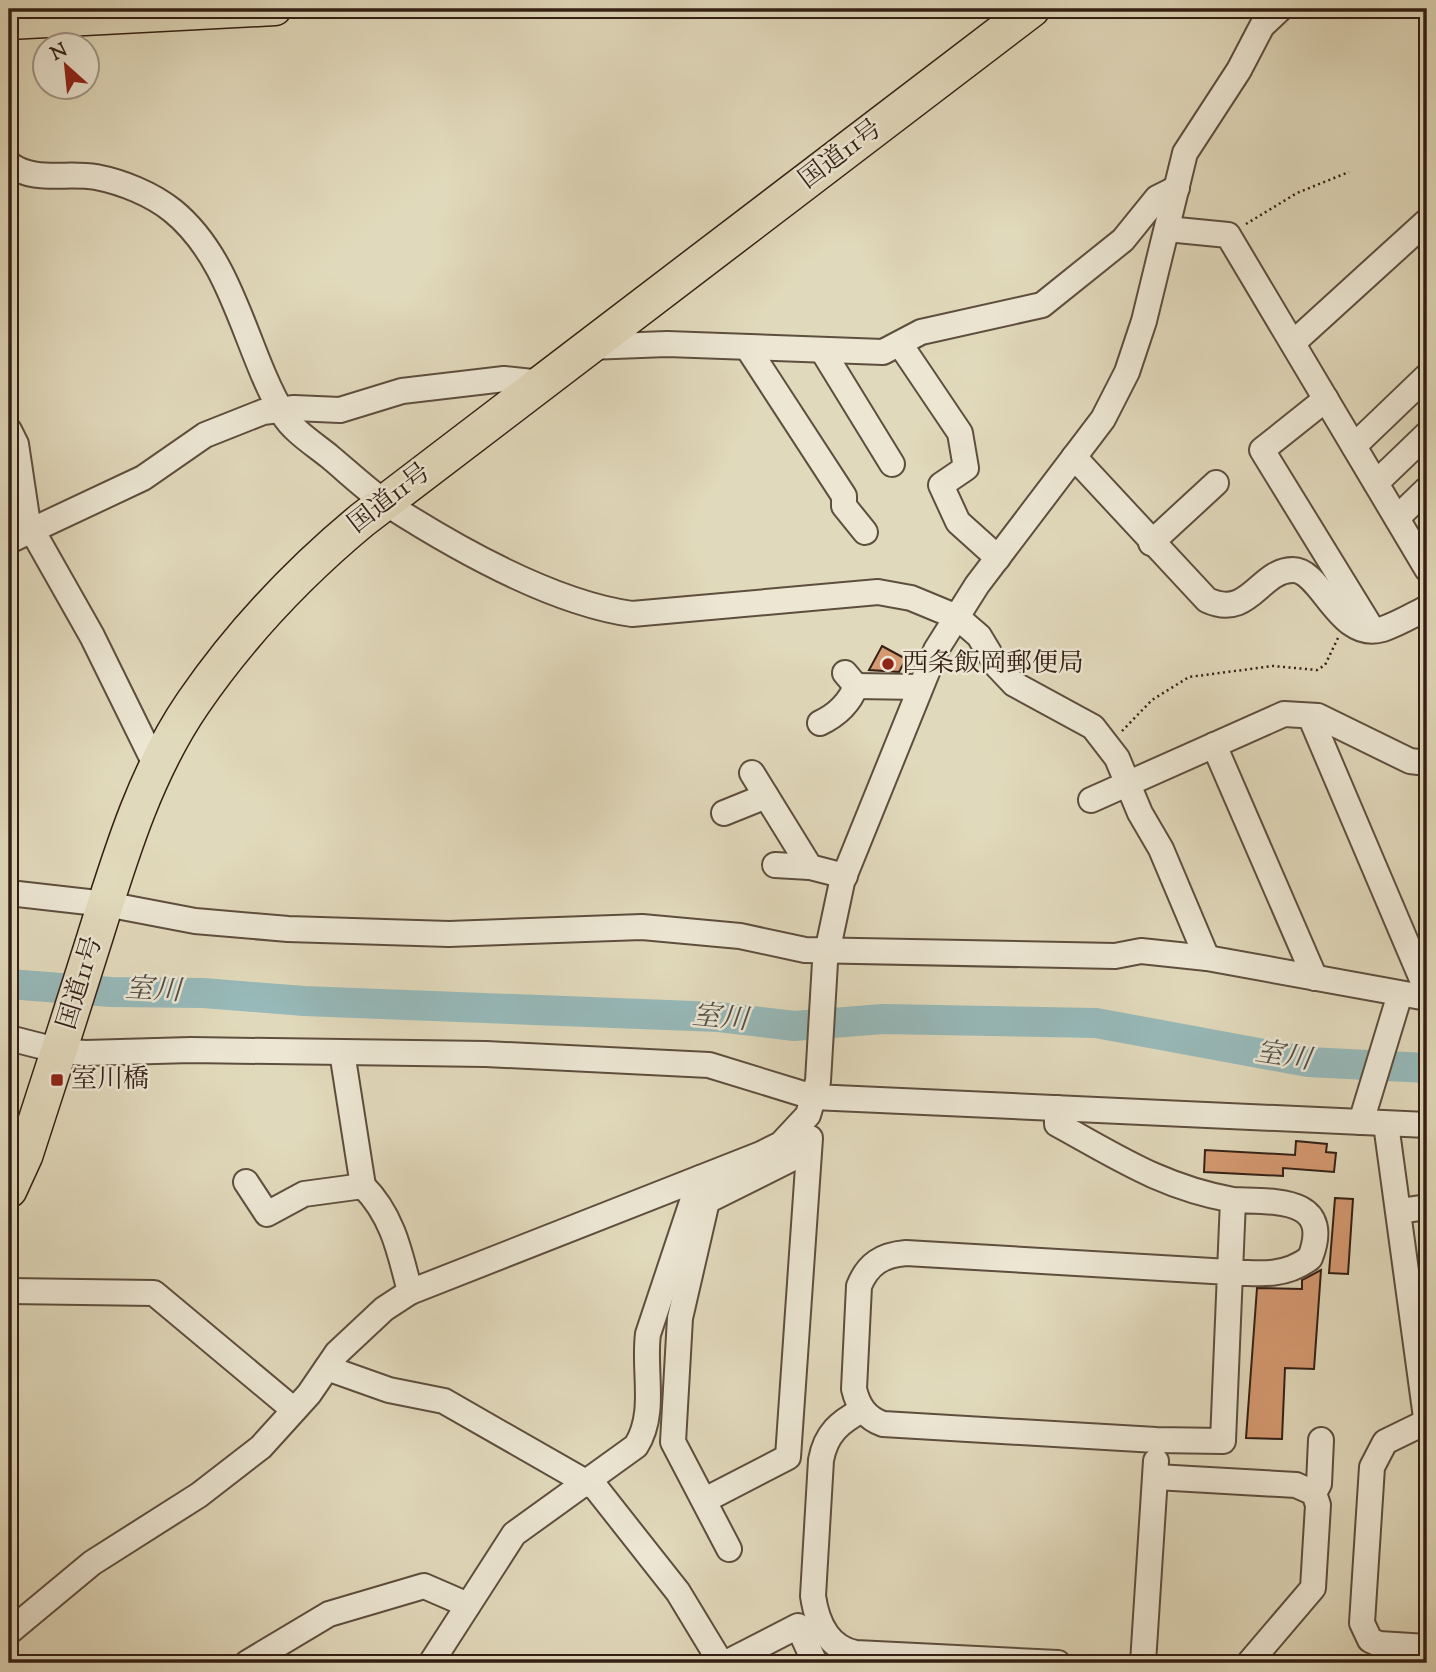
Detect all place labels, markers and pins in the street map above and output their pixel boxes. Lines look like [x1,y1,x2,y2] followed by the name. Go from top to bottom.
[902,646,1084,683] place label: 西条飯岡郵便局
[880,656,896,672] marker: 西条飯岡郵便局
[71,1062,149,1099] place label: 室川橋
[49,1072,65,1088] marker: 室川橋

